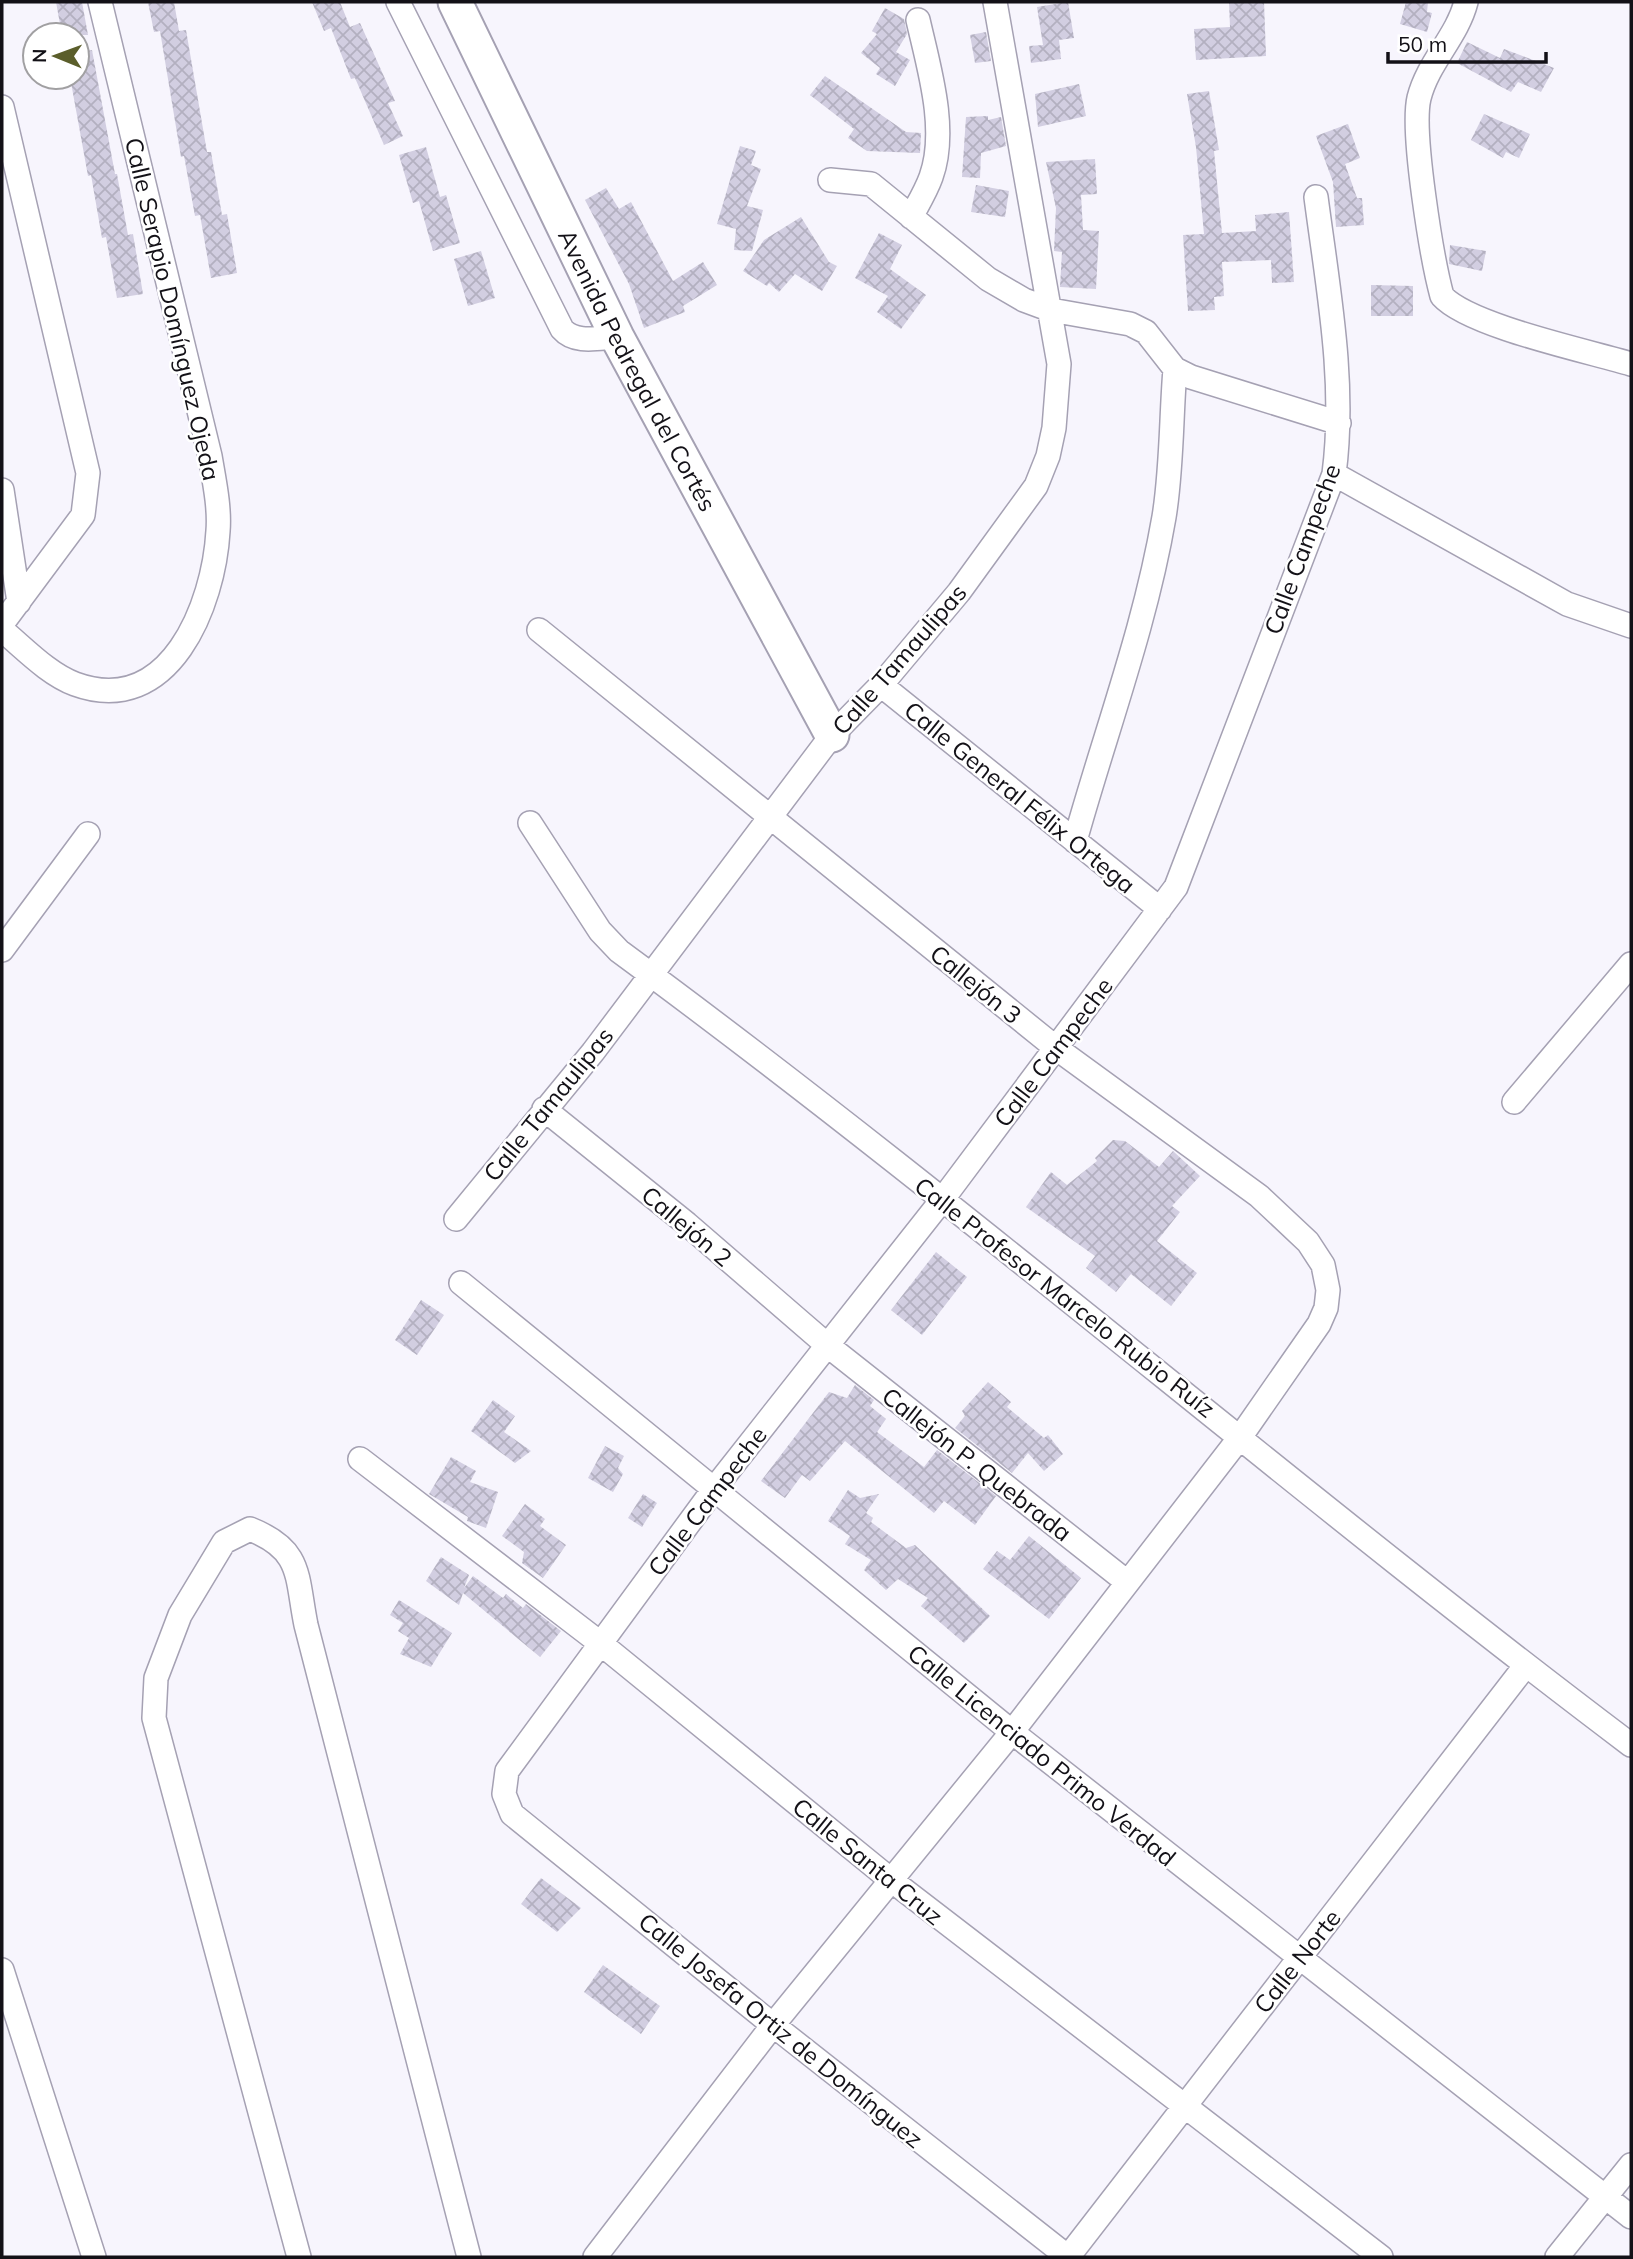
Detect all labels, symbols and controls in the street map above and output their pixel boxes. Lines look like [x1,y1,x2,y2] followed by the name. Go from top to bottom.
[21,21,91,91] north arrow
[1388,21,1546,65] scale bar
[1398,31,1447,57] text: 50 m
[27,48,51,63] text: N
[119,135,227,483] street label: Calle Serapio Domínguez Ojeda
[552,224,723,516] street label: Avenida Pedregal del Cortés
[1257,460,1347,638] street label: Calle Campeche
[825,578,973,740] street label: Calle Tamaulipas
[898,695,1142,899] street label: Calle General Félix Ortega
[924,938,1028,1030] street label: Callejón 3
[987,971,1119,1133] street label: Calle Campeche
[477,1021,619,1187] street label: Calle Tamaulipas
[909,1170,1221,1424] street label: Calle Profesor Marcelo Rubio Ruíz
[636,1179,738,1273] street label: Callejón 2
[876,1381,1078,1547] street label: Callejón P. Quebrada
[641,1420,773,1582] street label: Calle Campeche
[902,1638,1182,1872] street label: Calle Licenciado Primo Verdad
[787,1791,949,1931] street label: Calle Santa Cruz
[1247,1903,1347,2019] street label: Calle Norte
[633,1906,929,2154] street label: Calle Josefa Ortiz de Domínguez

